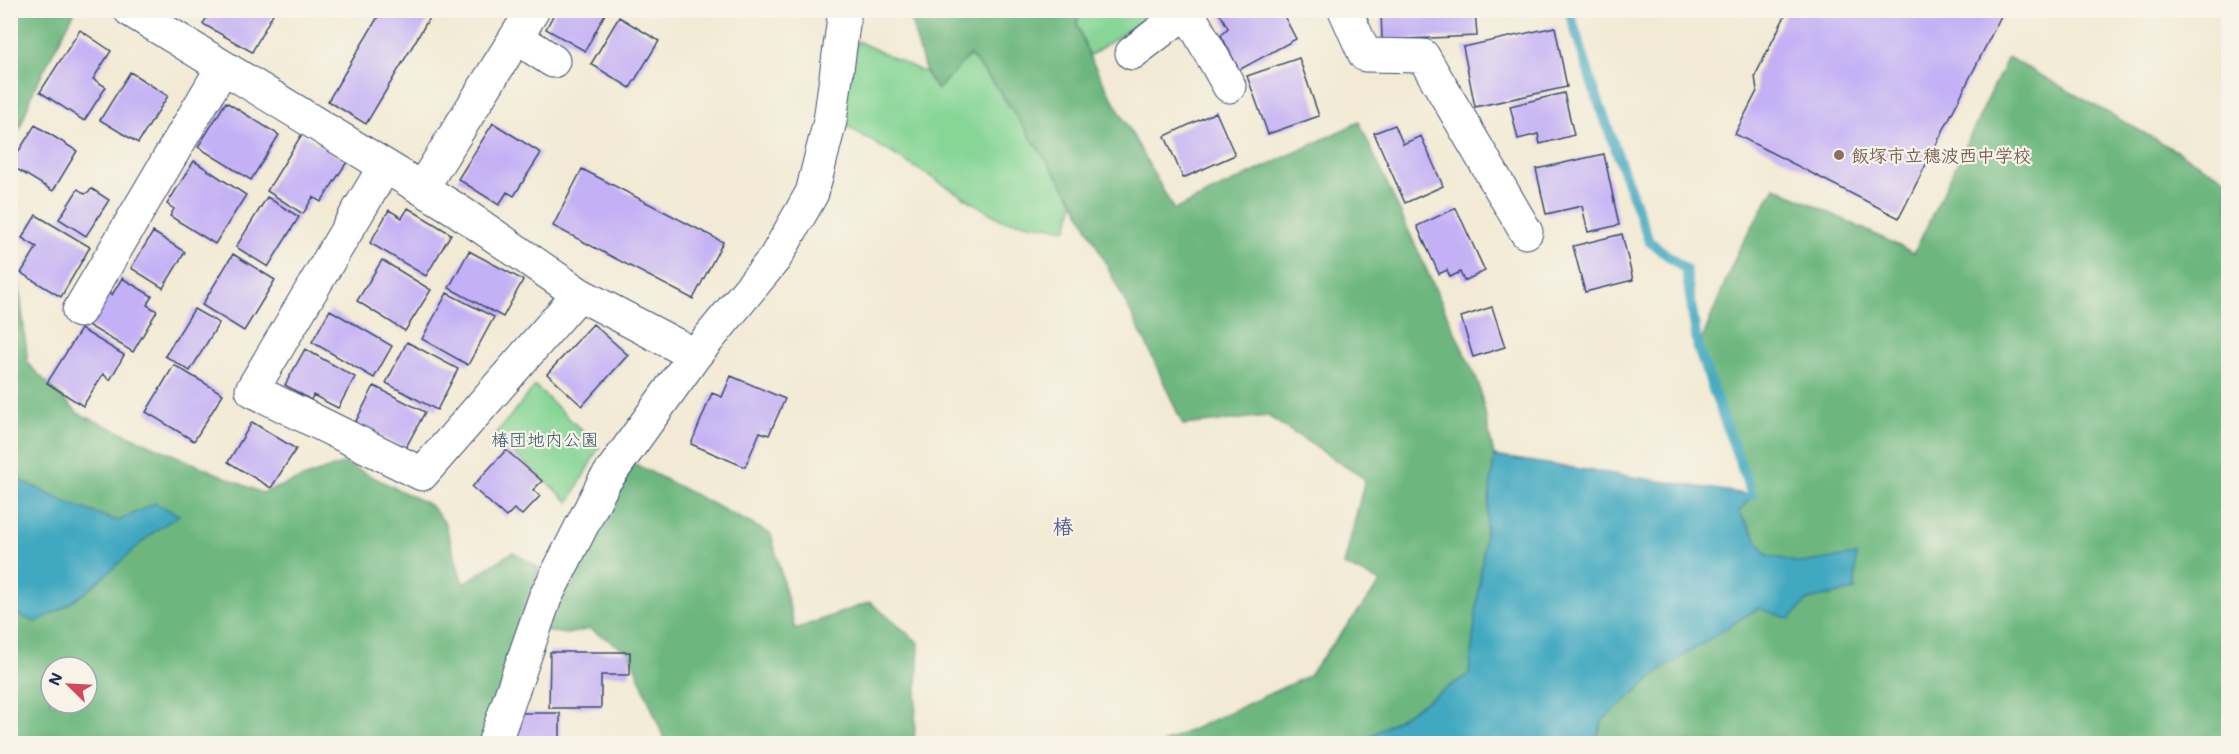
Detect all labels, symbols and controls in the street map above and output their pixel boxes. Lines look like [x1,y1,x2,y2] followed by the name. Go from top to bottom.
[1851,143,2031,167] place label: 飯塚市立穂波西中学校
[1832,148,1846,162] marker: 飯塚市立穂波西中学校
[491,427,599,451] park label: 椿団地内公園
[1053,512,1074,539] district label: 椿
[39,655,99,715] north arrow
[43,669,67,689] text: N

